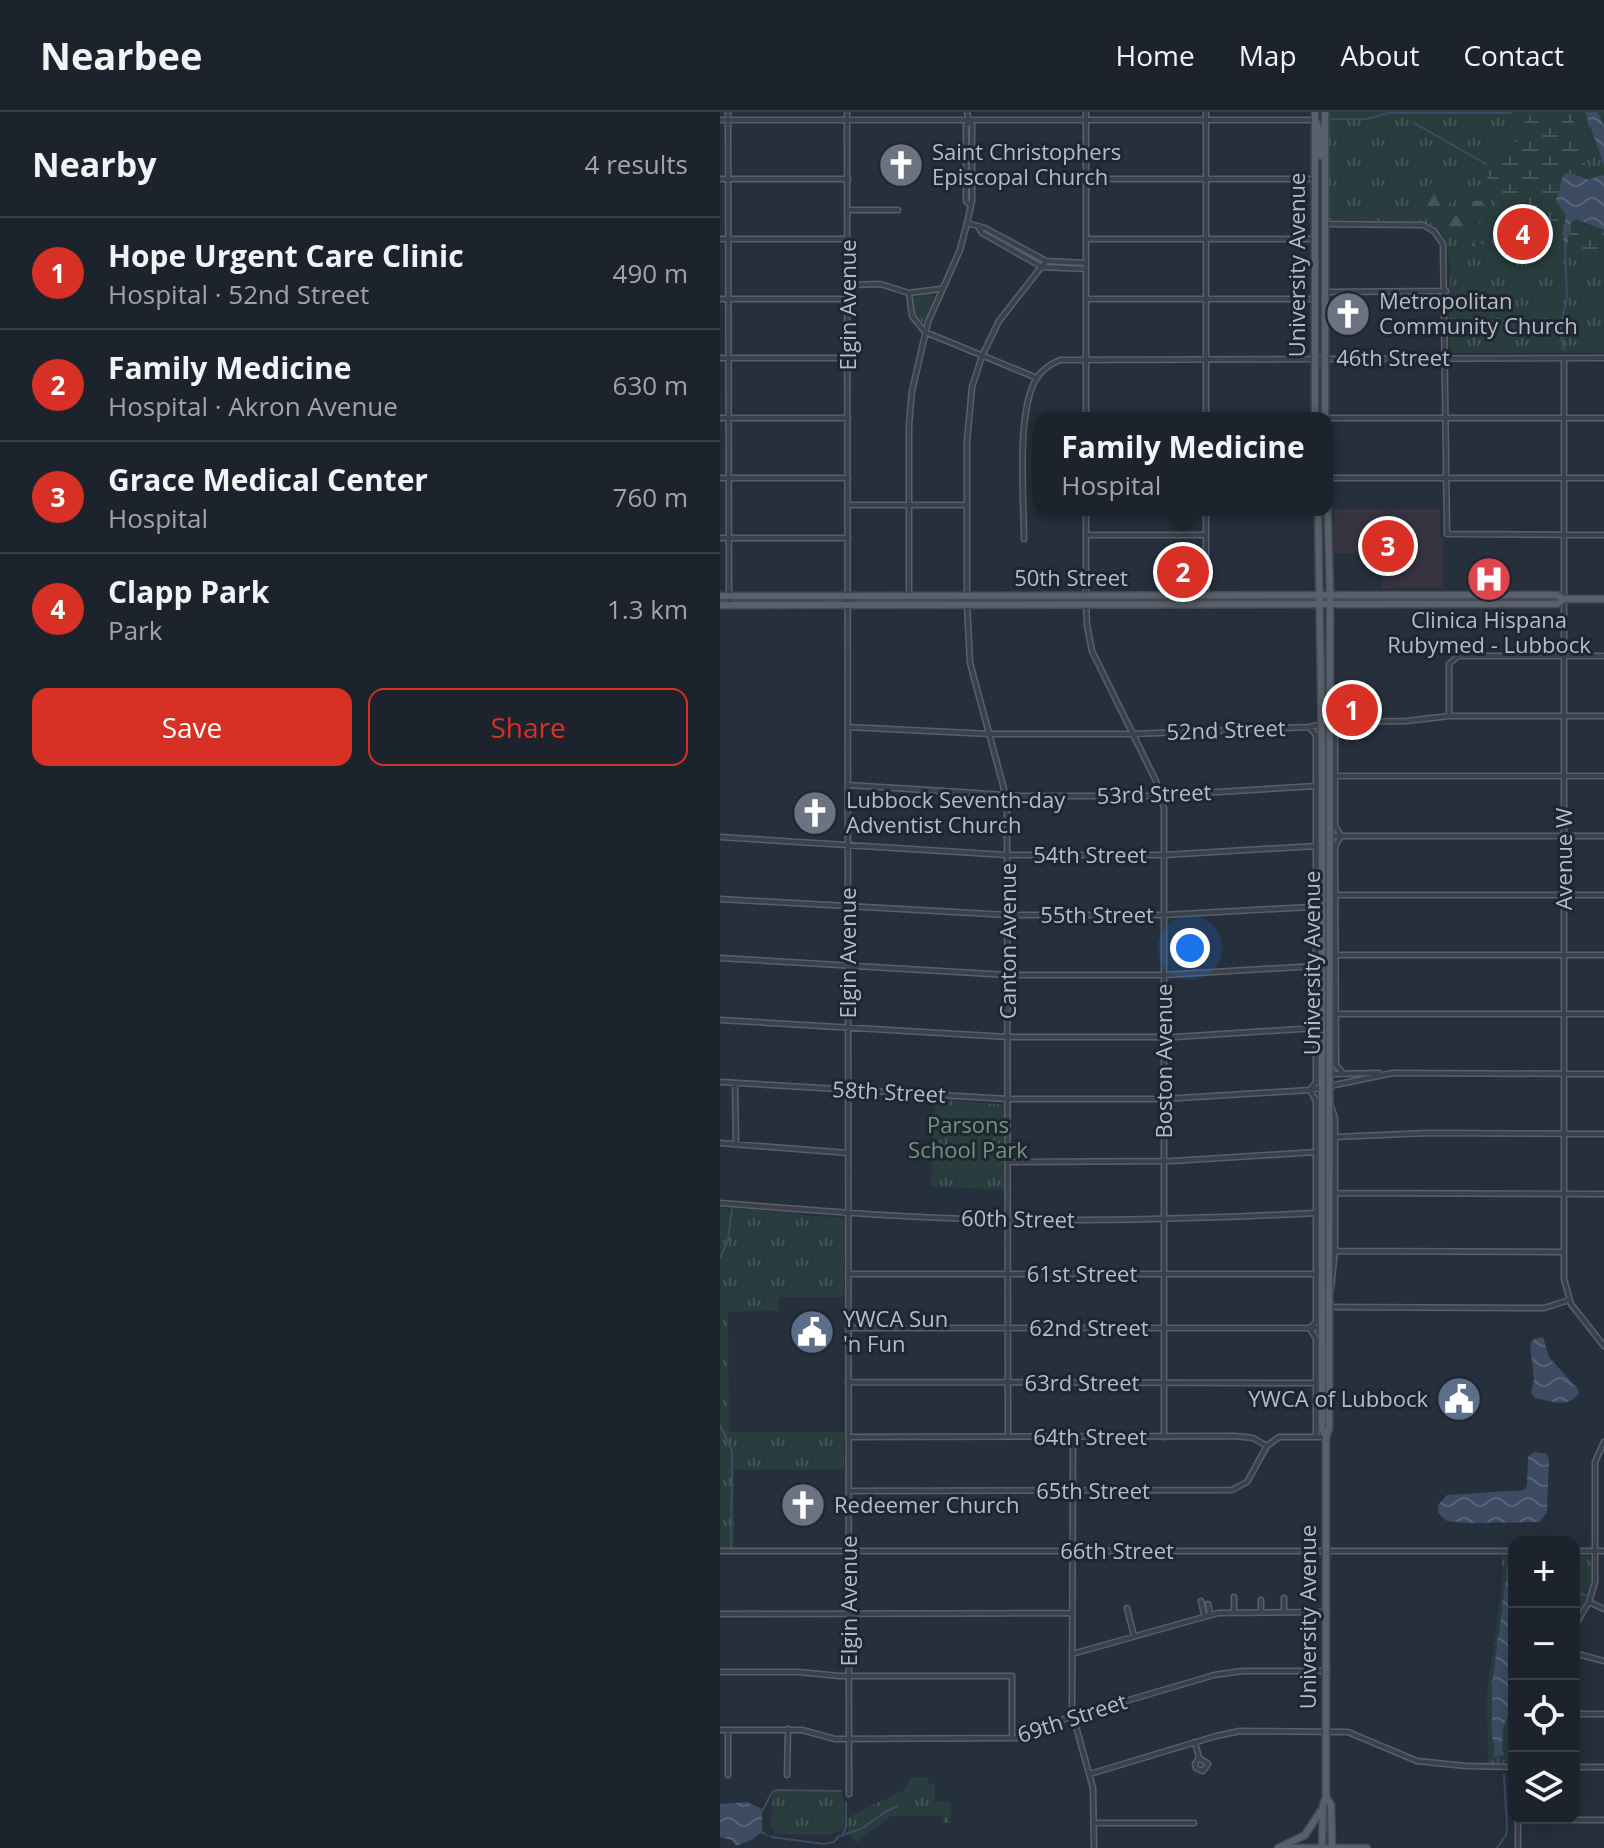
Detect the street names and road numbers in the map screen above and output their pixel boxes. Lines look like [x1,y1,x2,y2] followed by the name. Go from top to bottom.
[1281,173,1311,357] street label: University Avenue
[832,239,862,371] street label: Elgin Avenue
[1336,342,1450,372] street label: 46th Street
[1014,562,1128,592] street label: 50th Street
[1166,712,1286,746] street label: 52nd Street
[1096,776,1212,810] street label: 53rd Street
[1548,808,1578,910] street label: Avenue W
[1033,839,1147,869] street label: 54th Street
[992,863,1022,1019] street label: Canton Avenue
[1296,871,1326,1055] street label: University Avenue
[832,887,862,1019] street label: Elgin Avenue
[1040,899,1154,929] street label: 55th Street
[1148,984,1178,1138] street label: Boston Avenue
[832,1073,947,1109] street label: 58th Street
[961,1202,1075,1234] street label: 60th Street
[1027,1258,1137,1288] street label: 61st Street
[1029,1312,1149,1342] street label: 62nd Street
[1025,1367,1140,1397] street label: 63rd Street
[1033,1421,1147,1451] street label: 64th Street
[1036,1475,1150,1505] street label: 65th Street
[1292,1525,1322,1709] street label: University Avenue
[833,1535,863,1667] street label: Elgin Avenue
[1060,1535,1174,1565] street label: 66th Street
[1013,1685,1131,1749] street label: 69th Street

